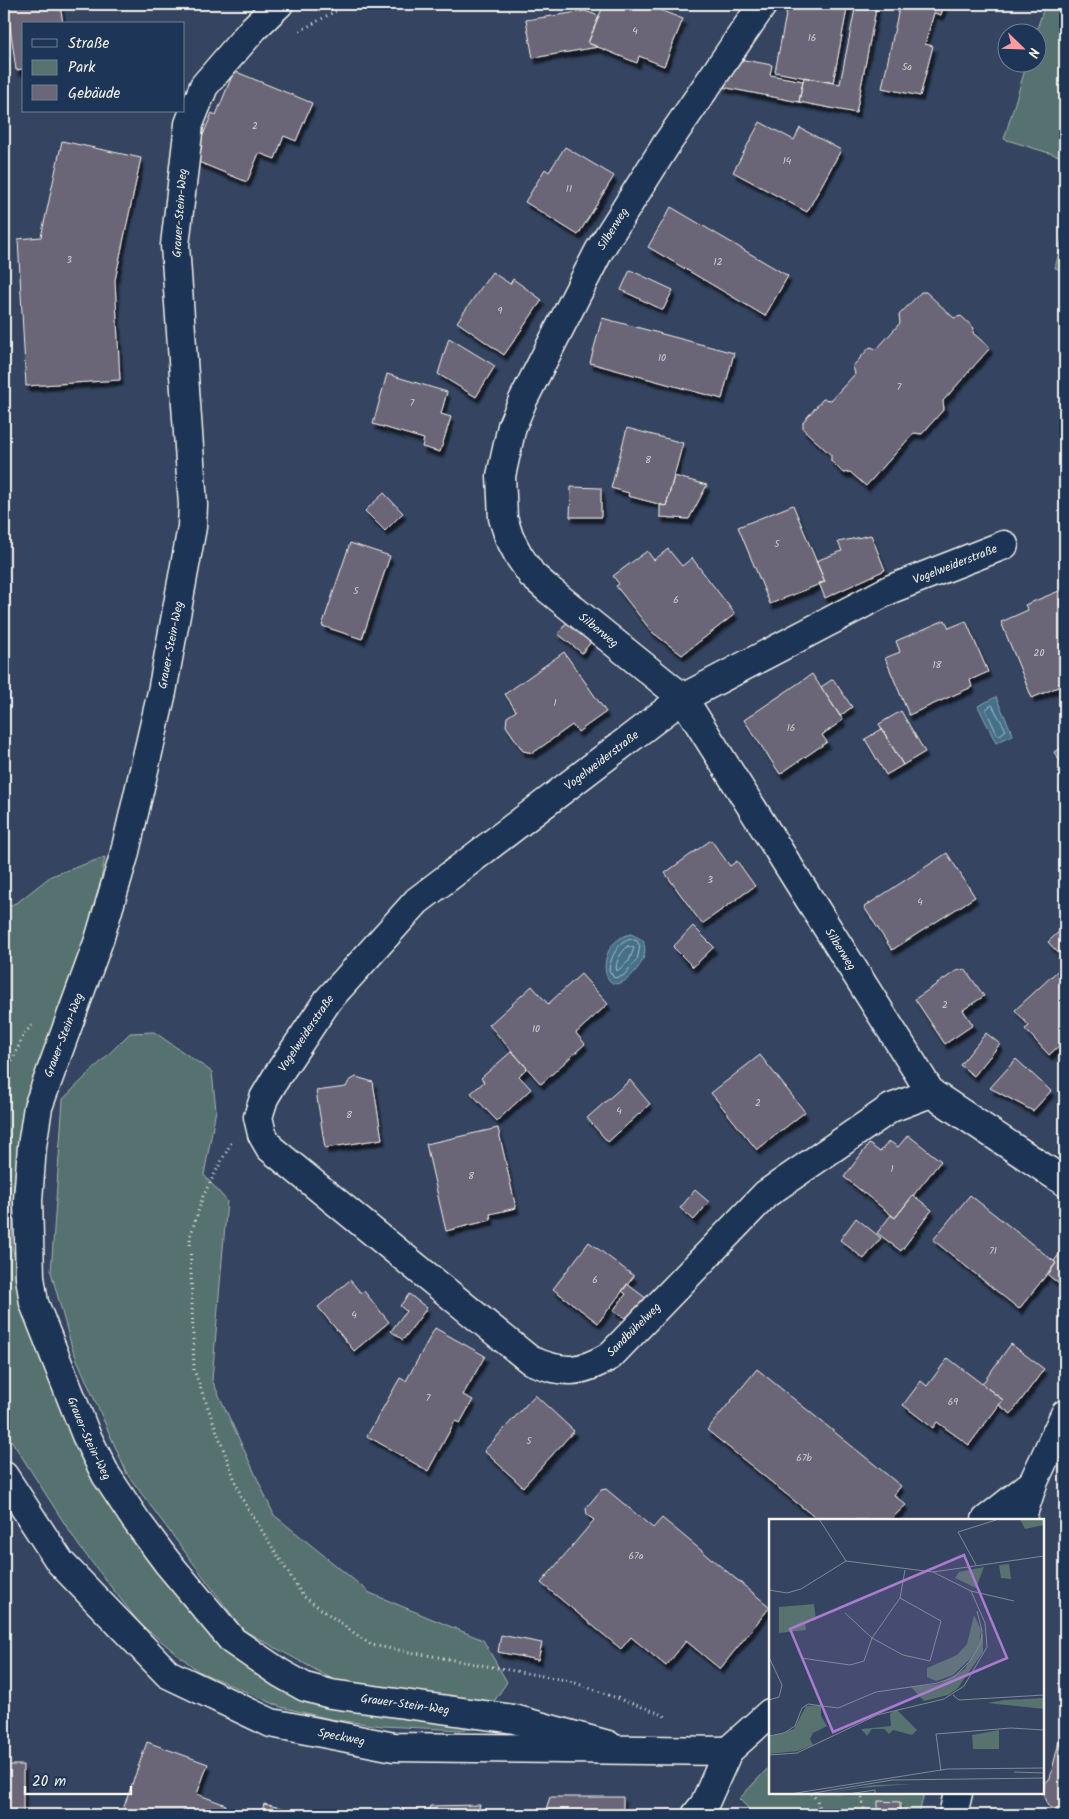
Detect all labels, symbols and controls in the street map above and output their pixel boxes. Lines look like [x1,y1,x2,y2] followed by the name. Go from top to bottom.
[22,22,185,112] legend
[996,22,1046,72] north arrow
[632,23,638,39] house number: 4
[808,30,816,46] house number: 16
[68,32,110,56] text: Straße
[1021,44,1045,61] text: N
[68,56,96,80] text: Park
[902,59,912,75] house number: 5a
[68,82,121,106] text: Gebäude
[252,118,258,134] house number: 2
[783,153,792,169] house number: 14
[167,168,193,258] street label: Grauer-Stein-Weg
[566,181,572,197] house number: 11
[592,204,634,254] street label: Silberweg
[66,252,72,268] house number: 3
[714,254,723,270] house number: 12
[498,303,503,319] house number: 9
[658,350,666,366] house number: 10
[897,379,902,395] house number: 7
[410,395,415,411] house number: 7
[645,452,652,468] house number: 8
[774,536,780,552] house number: 5
[910,539,1001,589] street label: Vogelweiderstraße
[353,583,359,599] house number: 5
[673,592,679,608] house number: 6
[153,599,189,691] street label: Grauer-Stein-Weg
[574,608,623,652] street label: Silberweg
[1034,645,1044,661] house number: 20
[932,657,943,673] house number: 18
[553,695,557,711] house number: 1
[787,720,795,736] house number: 16
[560,725,643,795] street label: Vogelweiderstraße
[707,872,713,888] house number: 3
[917,894,923,910] house number: 4
[820,924,861,974] street label: Silberweg
[39,990,89,1080] street label: Grauer-Stein-Weg
[273,990,339,1075] street label: Vogelweiderstraße
[942,997,948,1013] house number: 2
[532,1021,540,1037] house number: 10
[755,1095,761,1111] house number: 2
[616,1103,622,1119] house number: 4
[346,1107,353,1123] house number: 8
[890,1161,894,1177] house number: 1
[468,1168,475,1184] house number: 8
[989,1243,997,1259] house number: 71
[592,1272,598,1288] house number: 6
[602,1298,666,1362] street label: Sandbühelweg
[351,1307,357,1323] house number: 4
[426,1390,431,1406] house number: 7
[62,1394,116,1484] street label: Grauer-Stein-Weg
[948,1394,958,1410] house number: 69
[526,1433,532,1449] house number: 5
[796,1450,812,1466] house number: 67b
[769,1519,1044,1794] inset map
[629,1548,644,1564] house number: 67a
[360,1689,451,1720] street label: Grauer-Stein-Weg
[316,1723,367,1751] street label: Speckweg
[25,1764,131,1796] scale bar
[32,1770,66,1794] text: 20 m

